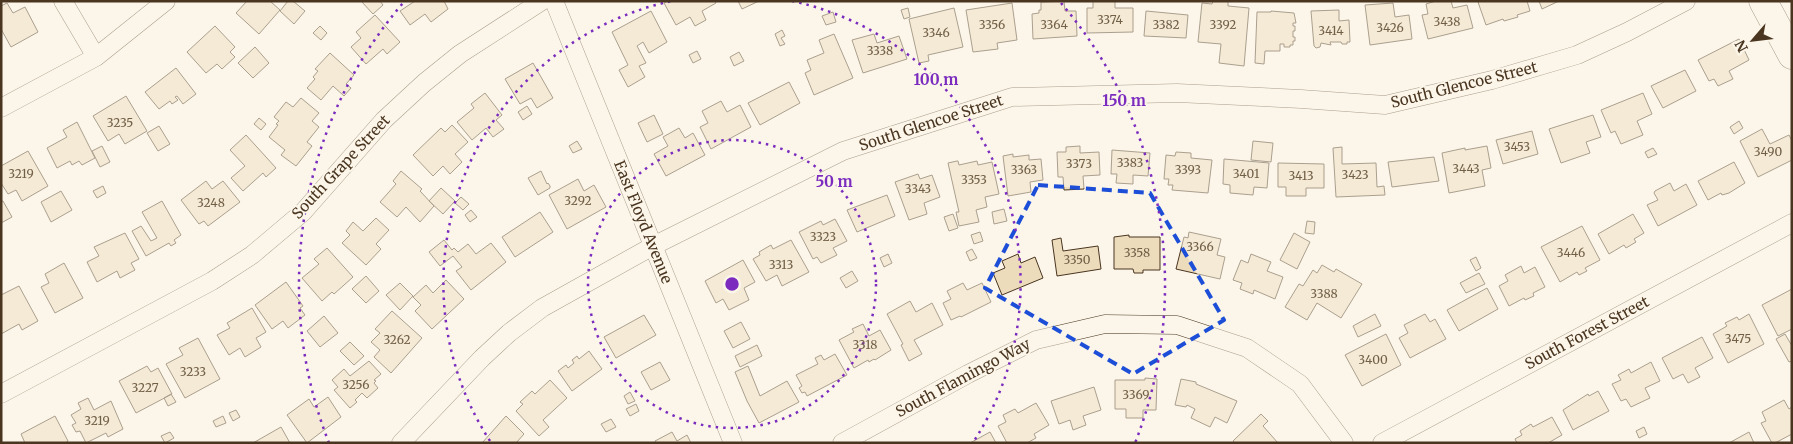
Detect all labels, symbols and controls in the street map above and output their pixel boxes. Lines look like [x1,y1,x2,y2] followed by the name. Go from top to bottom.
[1097,12,1124,27] house number: 3374
[1434,14,1460,29] house number: 3438
[1728,15,1778,65] north arrow
[979,17,1005,32] house number: 3356
[1040,17,1068,32] house number: 3364
[1152,17,1180,32] house number: 3382
[1210,17,1236,32] house number: 3392
[1376,20,1404,35] house number: 3426
[1318,23,1344,38] house number: 3414
[922,25,950,40] house number: 3346
[1731,37,1752,55] text: N
[867,43,893,58] house number: 3338
[1389,57,1539,112] street label: South Glencoe Street
[914,70,958,89] text: 100 m
[856,90,1005,155] street label: South Glencoe Street
[1102,91,1146,110] text: 150 m
[288,111,394,223] street label: South Grape Street
[107,115,133,130] house number: 3235
[1504,139,1530,154] house number: 3453
[1754,144,1782,159] house number: 3490
[1117,155,1143,170] house number: 3383
[1066,156,1092,171] house number: 3373
[610,157,677,286] street label: East Floyd Avenue
[1452,161,1480,176] house number: 3443
[1011,162,1037,177] house number: 3363
[1175,162,1201,177] house number: 3393
[8,166,34,181] house number: 3219
[1233,166,1260,181] house number: 3401
[1341,167,1369,182] house number: 3423
[1288,168,1314,183] house number: 3413
[815,172,853,191] text: 50 m
[961,172,987,187] house number: 3353
[905,181,931,196] house number: 3343
[564,193,592,208] house number: 3292
[197,195,225,210] house number: 3248
[810,229,836,244] house number: 3323
[1186,239,1214,254] house number: 3366
[1124,245,1150,260] house number: 3358
[1557,245,1585,260] house number: 3446
[1063,252,1091,267] house number: 3350
[769,257,793,272] house number: 3313
[723,275,741,293] centre of rings
[1310,286,1338,301] house number: 3388
[1522,292,1652,373] street label: South Forest Street
[1725,331,1751,346] house number: 3475
[383,332,411,347] house number: 3262
[892,334,1034,421] street label: South Flamingo Way
[853,337,877,352] house number: 3318
[1358,352,1388,367] house number: 3400
[180,364,206,379] house number: 3233
[342,377,370,392] house number: 3256
[132,380,159,395] house number: 3227
[1122,387,1150,402] house number: 3369
[84,413,110,428] house number: 3219

